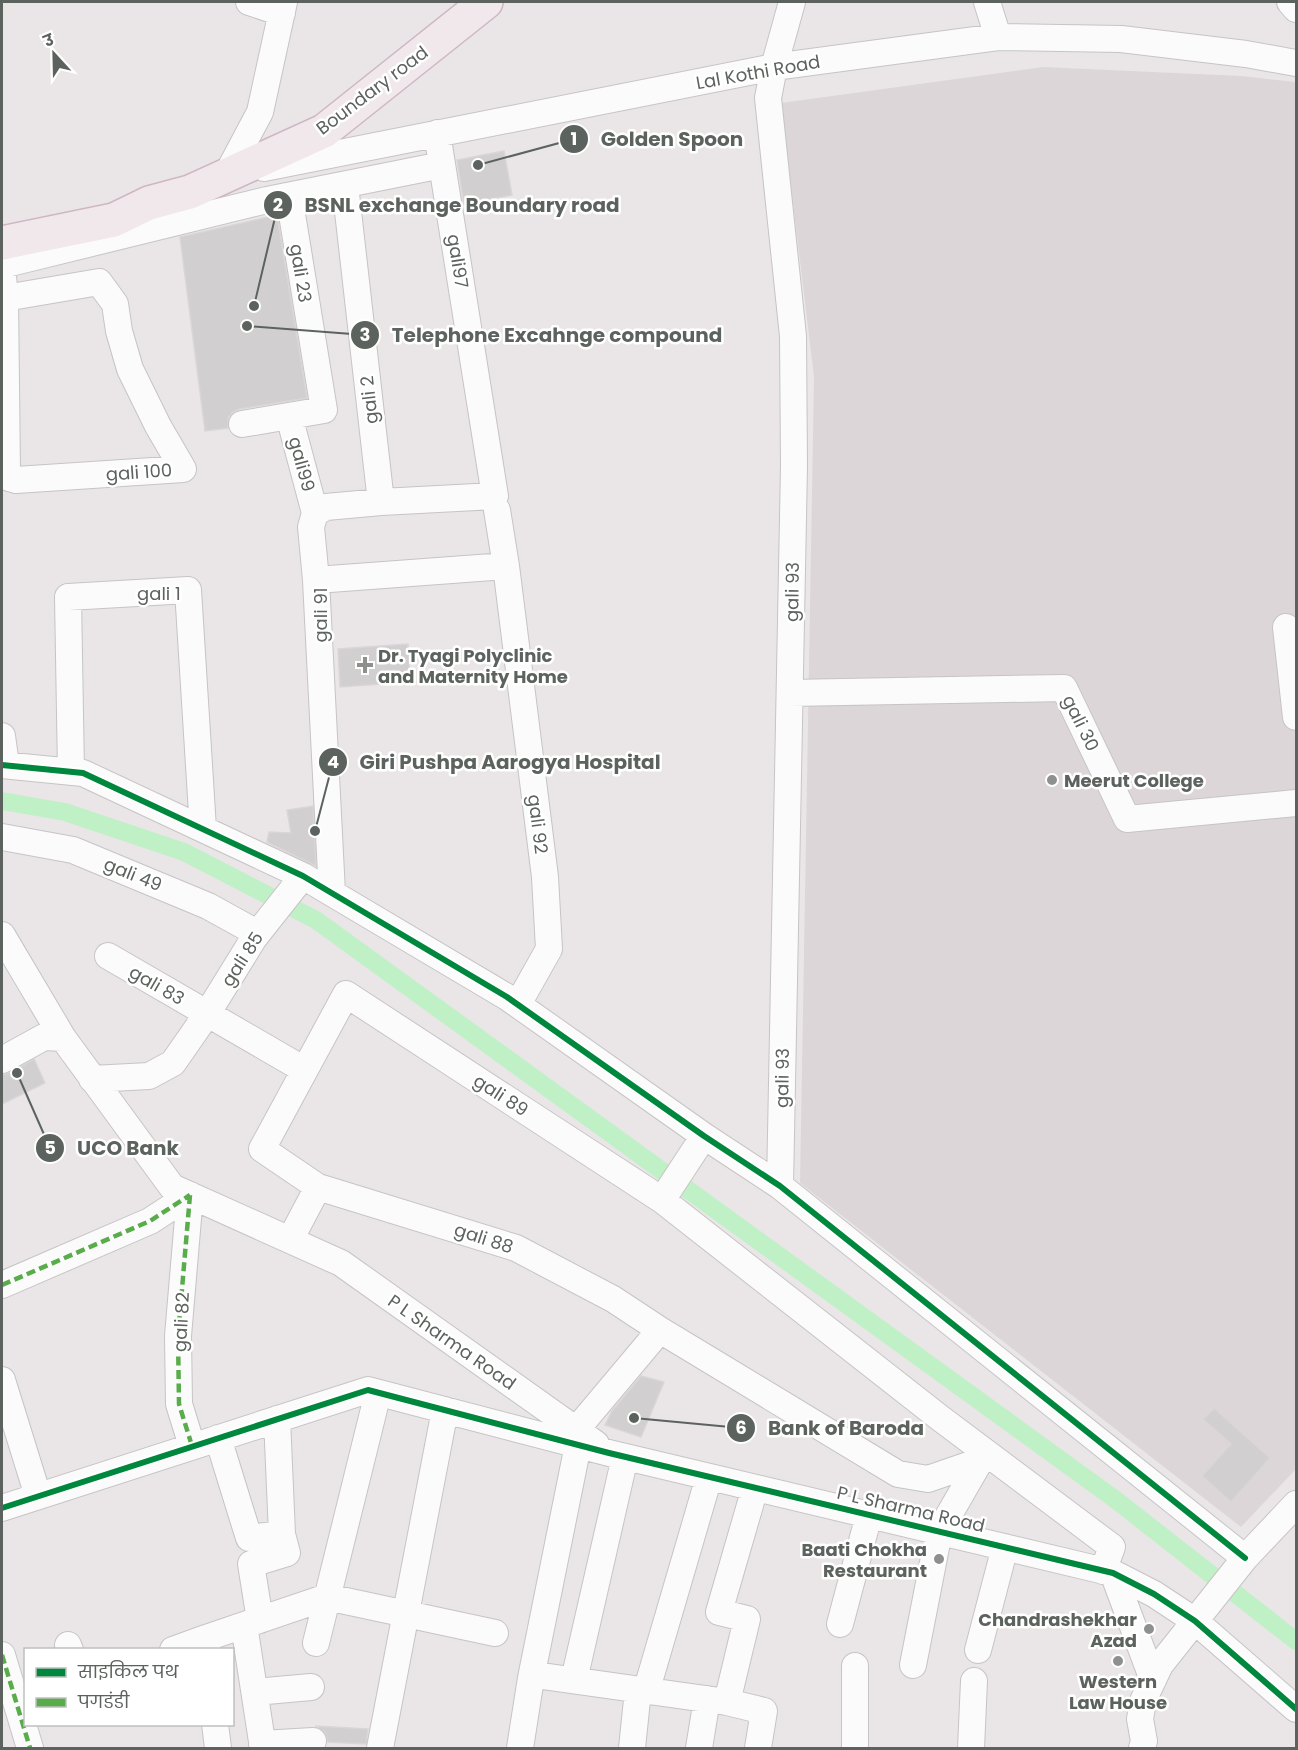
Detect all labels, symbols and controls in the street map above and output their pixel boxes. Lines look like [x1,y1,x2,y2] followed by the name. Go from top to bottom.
[24,24,84,84] north arrow
[39,28,58,53] text: उ
[311,40,433,140] street label: Boundary road
[694,49,822,95] street label: Lal Kothi Road
[559,120,755,158] callout: Golden Spoon
[601,125,743,153] text: Golden Spoon
[571,126,577,151] text: 1
[263,186,632,224] callout: BSNL exchange Boundary road
[304,191,620,219] text: BSNL exchange Boundary road
[273,192,283,217] text: 2
[441,232,475,290] street label: gali97
[284,242,318,304] street label: gali 23
[350,316,735,354] callout: Telephone Excahnge compound
[392,321,722,349] text: Telephone Excahnge compound
[360,322,370,347] text: 3
[354,375,384,425] street label: gali 2
[283,434,321,494] street label: gali99
[105,457,173,487] street label: gali 100
[779,562,805,622] street label: gali 93
[137,581,181,606] street label: gali 1
[308,587,333,643] street label: gali 91
[378,643,568,689] place label: Dr. Tyagi Polyclinic and Maternity Home
[356,656,374,674] marker: Dr. Tyagi Polyclinic and Maternity Home
[1057,691,1105,755] street label: gali 30
[318,743,673,781] callout: Giri Pushpa Aarogya Hospital
[359,748,661,776] text: Giri Pushpa Aarogya Hospital
[327,749,339,774] text: 4
[1064,768,1204,793] place label: Meerut College
[1045,773,1059,787] marker: Meerut College
[522,793,554,855] street label: gali 92
[100,851,166,897] street label: gali 49
[215,927,269,991] street label: gali 85
[125,959,189,1011] street label: gali 83
[769,1048,795,1108] street label: gali 93
[469,1068,533,1122] street label: gali 89
[35,1129,191,1167] callout: UCO Bank
[77,1134,180,1162] text: UCO Bank
[44,1135,56,1160] text: 5
[451,1217,517,1259] street label: gali 88
[383,1288,521,1396] street label: P L Sharma Road
[167,1292,195,1352] street label: gali 82
[726,1409,937,1447] callout: Bank of Baroda
[768,1414,924,1442] text: Bank of Baroda
[735,1415,747,1440] text: 6
[835,1480,987,1538] street label: P L Sharma Road
[801,1537,927,1583] place label: Baati Chokha Restaurant
[932,1552,946,1566] marker: Baati Chokha Restaurant
[978,1607,1137,1653] place label: Chandrashekhar Azad
[1142,1622,1156,1636] marker: Chandrashekhar Azad
[24,1648,234,1726] legend
[1111,1654,1125,1668] marker: Western Law House
[77,1659,180,1684] text: साइकिल पथ
[1069,1669,1167,1715] place label: Western Law House
[77,1689,130,1714] text: पगडंडी

